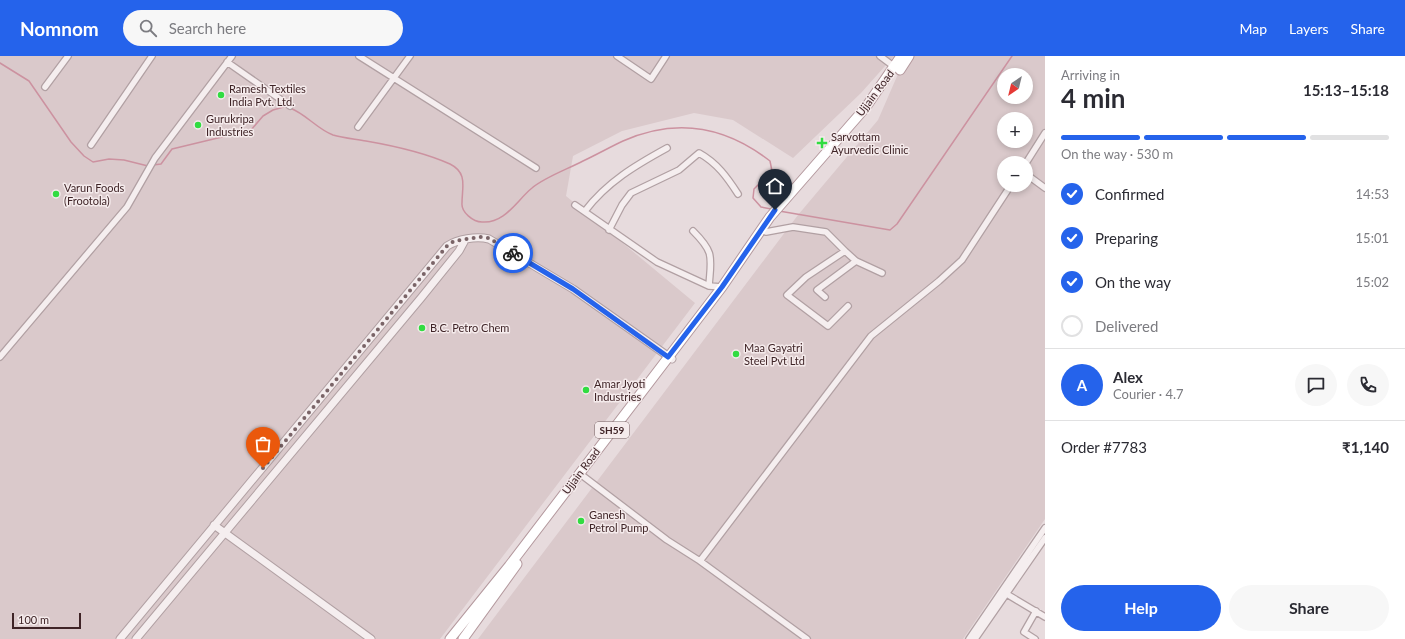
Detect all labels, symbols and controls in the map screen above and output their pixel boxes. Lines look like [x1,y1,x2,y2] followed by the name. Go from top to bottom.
[123,10,403,46] search box
[20,17,99,40] text: Nomnom
[137,17,159,39] icon: search
[169,19,246,37] text: Search here
[1239,20,1267,37] text: Map
[1289,20,1329,37] text: Layers
[1351,20,1385,37] text: Share
[853,67,896,118] street label: Ujjain Road
[1061,67,1120,83] text: Arriving in
[997,68,1033,104] north arrow
[997,68,1033,192] map controls
[1303,81,1389,99] text: 15:13–15:18
[229,82,306,108] place label: Ramesh Textiles India Pvt. Ltd.
[1061,82,1125,114] text: 4 min
[216,90,226,100] marker: Ramesh Textiles India Pvt. Ltd.
[206,112,254,138] place label: Gurukripa Industries
[997,112,1033,148] button: +
[193,120,203,130] marker: Gurukripa Industries
[831,130,909,156] place label: Sarvottam Ayurvedic Clinic
[816,137,828,149] marker: Sarvottam Ayurvedic Clinic
[1061,146,1173,162] text: On the way · 530 m
[997,156,1033,192] button: −
[758,169,792,210] pin
[764,175,786,197] icon: home
[64,181,125,207] place label: Varun Foods (Frootola)
[1061,183,1083,205] icon: check
[1095,185,1164,203] text: Confirmed
[1356,186,1389,202] text: 14:53
[51,189,61,199] marker: Varun Foods (Frootola)
[1061,227,1083,249] icon: check
[1095,229,1158,247] text: Preparing
[1356,230,1389,246] text: 15:01
[493,233,533,273] courier
[502,242,524,264] icon: bike
[1061,271,1083,293] icon: check
[1095,273,1171,291] text: On the way
[1356,274,1389,290] text: 15:02
[1095,317,1158,335] text: Delivered
[430,321,509,334] place label: B.C. Petro Chem
[417,323,427,333] marker: B.C. Petro Chem
[744,341,805,367] place label: Maa Gayatri Steel Pvt Ltd
[731,349,741,359] marker: Maa Gayatri Steel Pvt Ltd
[1295,364,1337,406] button: chat
[1347,364,1389,406] button: phone
[1113,368,1143,386] text: Alex
[1077,376,1087,394] text: A
[594,377,645,403] place label: Amar Jyoti Industries
[581,385,591,395] marker: Amar Jyoti Industries
[1113,386,1184,402] text: Courier · 4.7
[595,422,629,438] road number: SH59
[246,427,280,468] pin
[252,433,274,455] icon: bag
[1061,438,1147,456] text: Order #7783
[1342,438,1389,456] text: ₹1,140
[559,445,602,496] street label: Ujjain Road
[589,508,648,534] place label: Ganesh Petrol Pump
[576,516,586,526] marker: Ganesh Petrol Pump
[1061,585,1221,631] button: Help
[1229,585,1389,631] button: Share
[12,611,81,630] scale bar
[18,613,49,626] text: 100 m

